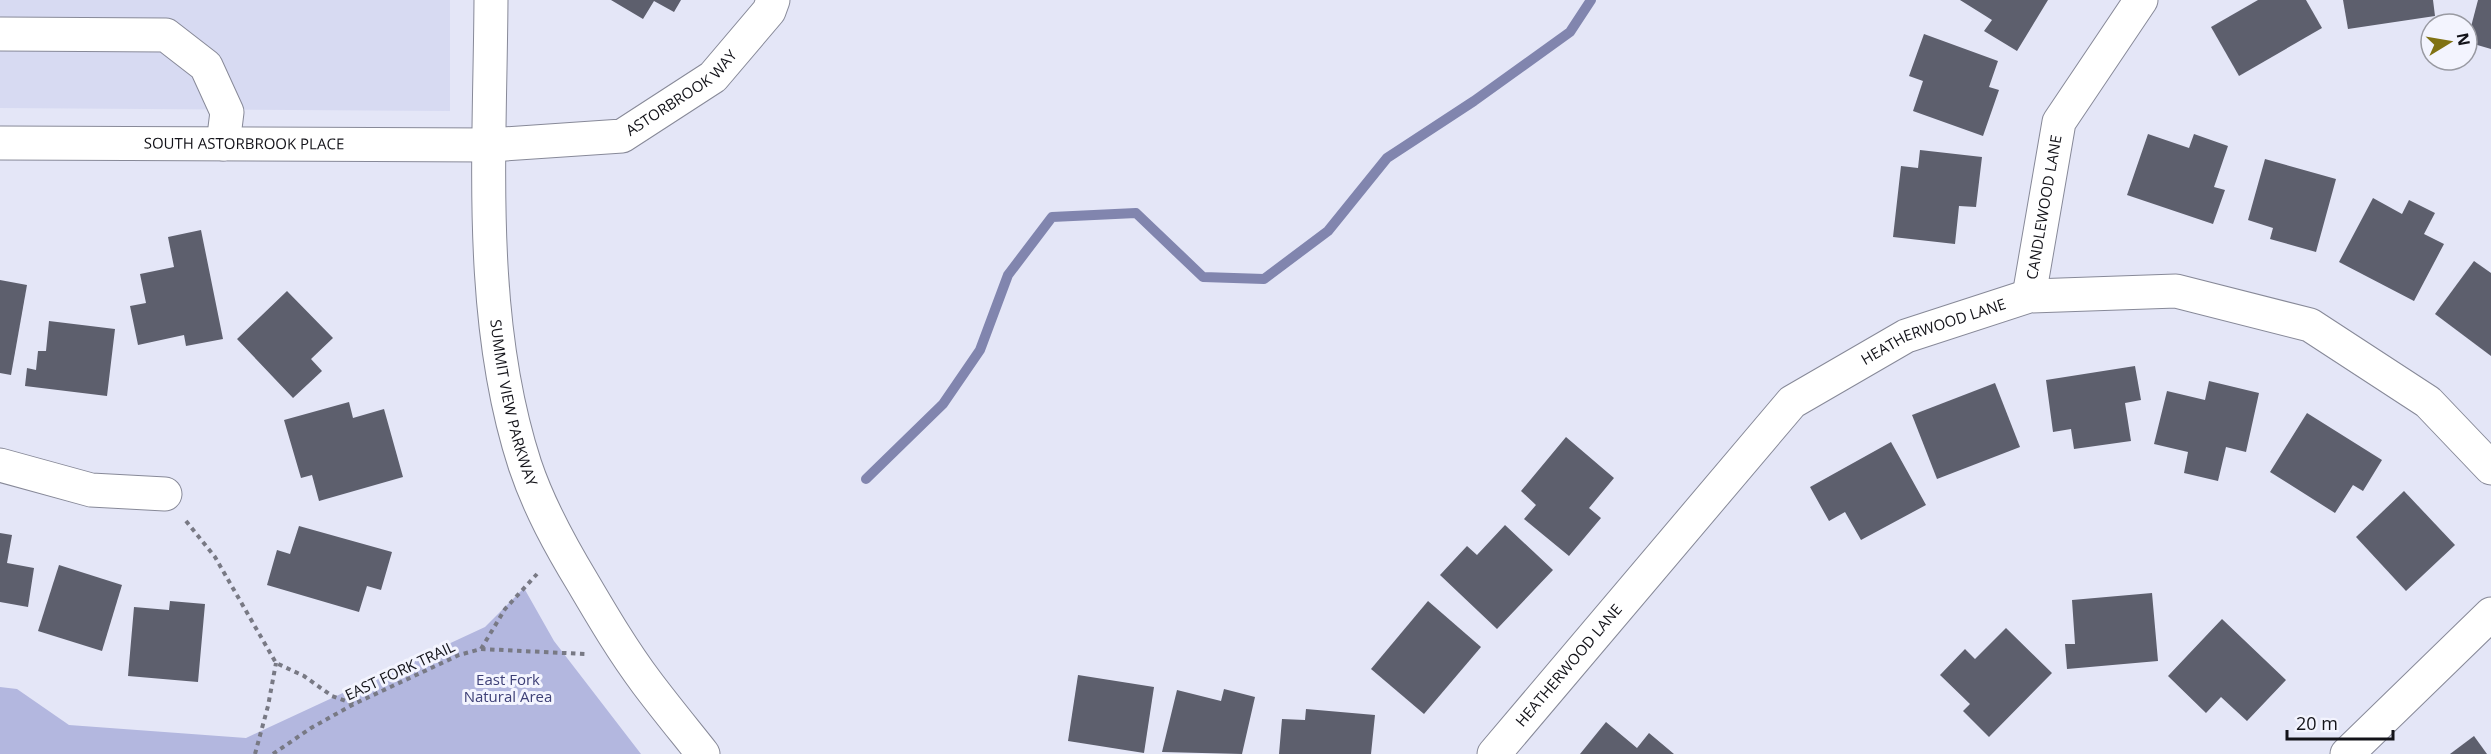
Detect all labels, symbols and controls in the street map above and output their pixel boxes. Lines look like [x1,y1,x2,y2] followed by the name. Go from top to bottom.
[2419,12,2479,72] north arrow
[2452,31,2476,48] text: N
[622,45,741,140] street label: ASTORBROOK WAY
[144,133,344,153] street label: SOUTH ASTORBROOK PLACE
[2021,133,2066,281] street label: CANDLEWOOD LANE
[1857,293,2008,369] street label: HEATHERWOOD LANE
[486,318,543,489] street label: SUMMIT VIEW PARKWAY
[1511,599,1626,730] street label: HEATHERWOOD LANE
[341,636,458,704] street label: EAST FORK TRAIL
[464,669,552,706] park label: East Fork Natural Area
[2287,703,2394,741] scale bar
[2296,711,2338,735] text: 20 m

